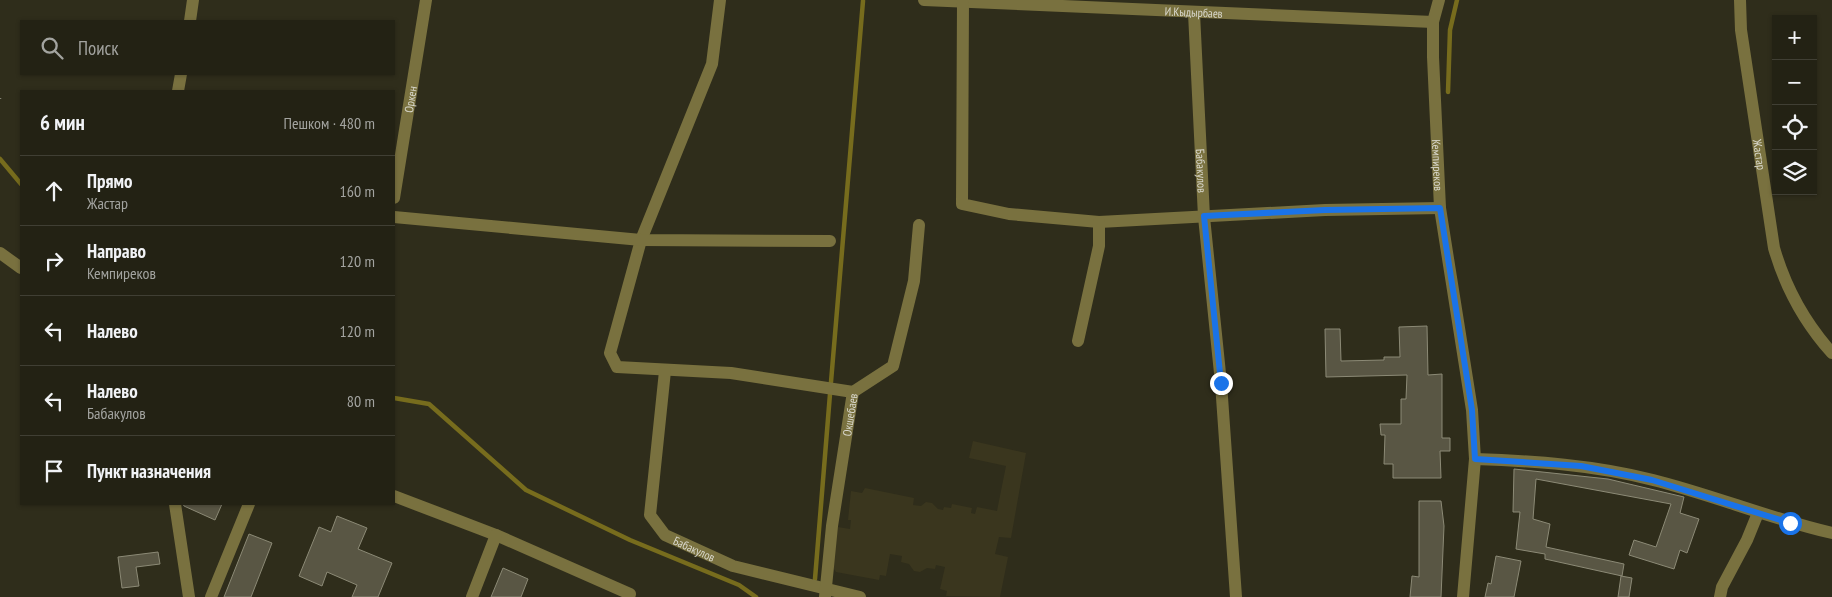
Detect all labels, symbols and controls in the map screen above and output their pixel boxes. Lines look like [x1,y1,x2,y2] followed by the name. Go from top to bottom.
[1165,3,1223,20] street label: И.Кыдырбаев
[1772,15,1817,195] map controls
[1772,15,1817,60] button: +
[20,20,395,75] search box
[38,34,66,62] icon: search
[78,36,119,60] text: Поиск
[1772,60,1817,105] button: −
[400,85,419,114] street label: Оркен
[1772,105,1817,150] button: locate
[40,109,85,136] text: 6 мин
[284,113,375,133] text: Пешком · 480 m
[1750,137,1770,171] street label: Жастар
[1429,139,1447,191] street label: Кемпиреков
[1193,148,1210,193] street label: Бабакулов
[1772,150,1817,195] button: layers
[87,169,132,193] text: Прямо
[40,177,68,205] icon: ahead
[340,181,375,201] text: 160 m
[87,193,128,213] text: Жастар
[87,239,146,263] text: Направо
[40,247,68,275] icon: right
[340,251,375,271] text: 120 m
[87,263,156,283] text: Кемпиреков
[40,317,68,345] icon: left
[87,319,138,343] text: Налево
[340,321,375,341] text: 120 m
[1210,372,1233,395] route end
[87,379,138,403] text: Налево
[40,387,68,415] icon: left
[347,391,375,411] text: 80 m
[839,392,860,437] street label: Окшебаев
[87,403,146,423] text: Бабакулов
[40,457,68,485] icon: arrive
[87,459,211,483] text: Пункт назначения
[1779,512,1802,535] route start
[671,532,718,564] street label: Бабакулов

